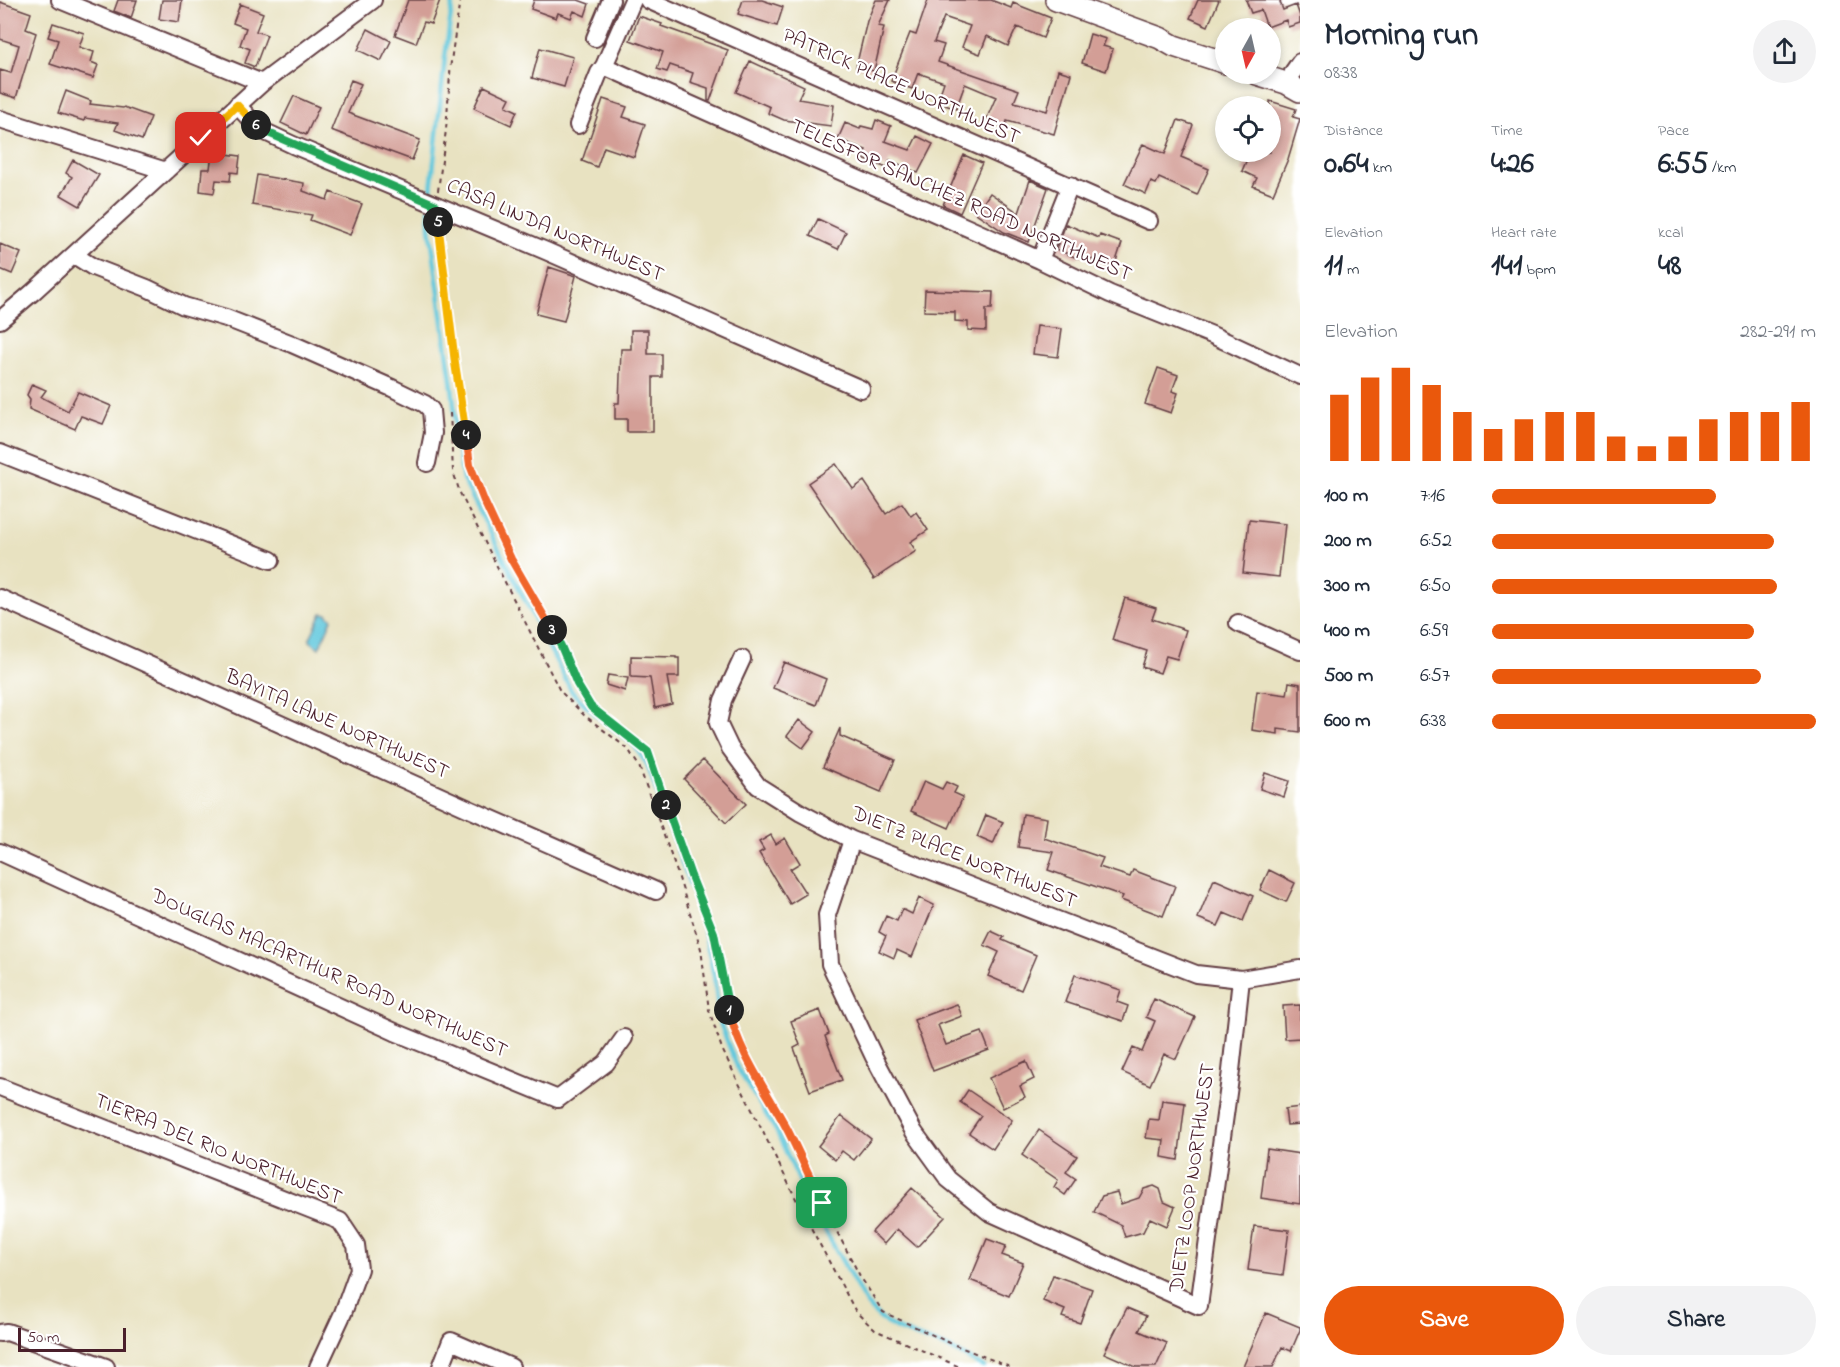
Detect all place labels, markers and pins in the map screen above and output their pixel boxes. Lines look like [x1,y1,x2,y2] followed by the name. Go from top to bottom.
[241,110,271,140] pin: 6
[175,112,226,163] pin
[423,207,453,237] pin: 5
[451,420,481,450] pin: 4
[537,615,567,645] pin: 3
[651,790,681,820] pin: 2
[714,995,744,1025] pin: 1
[796,1177,847,1228] pin

